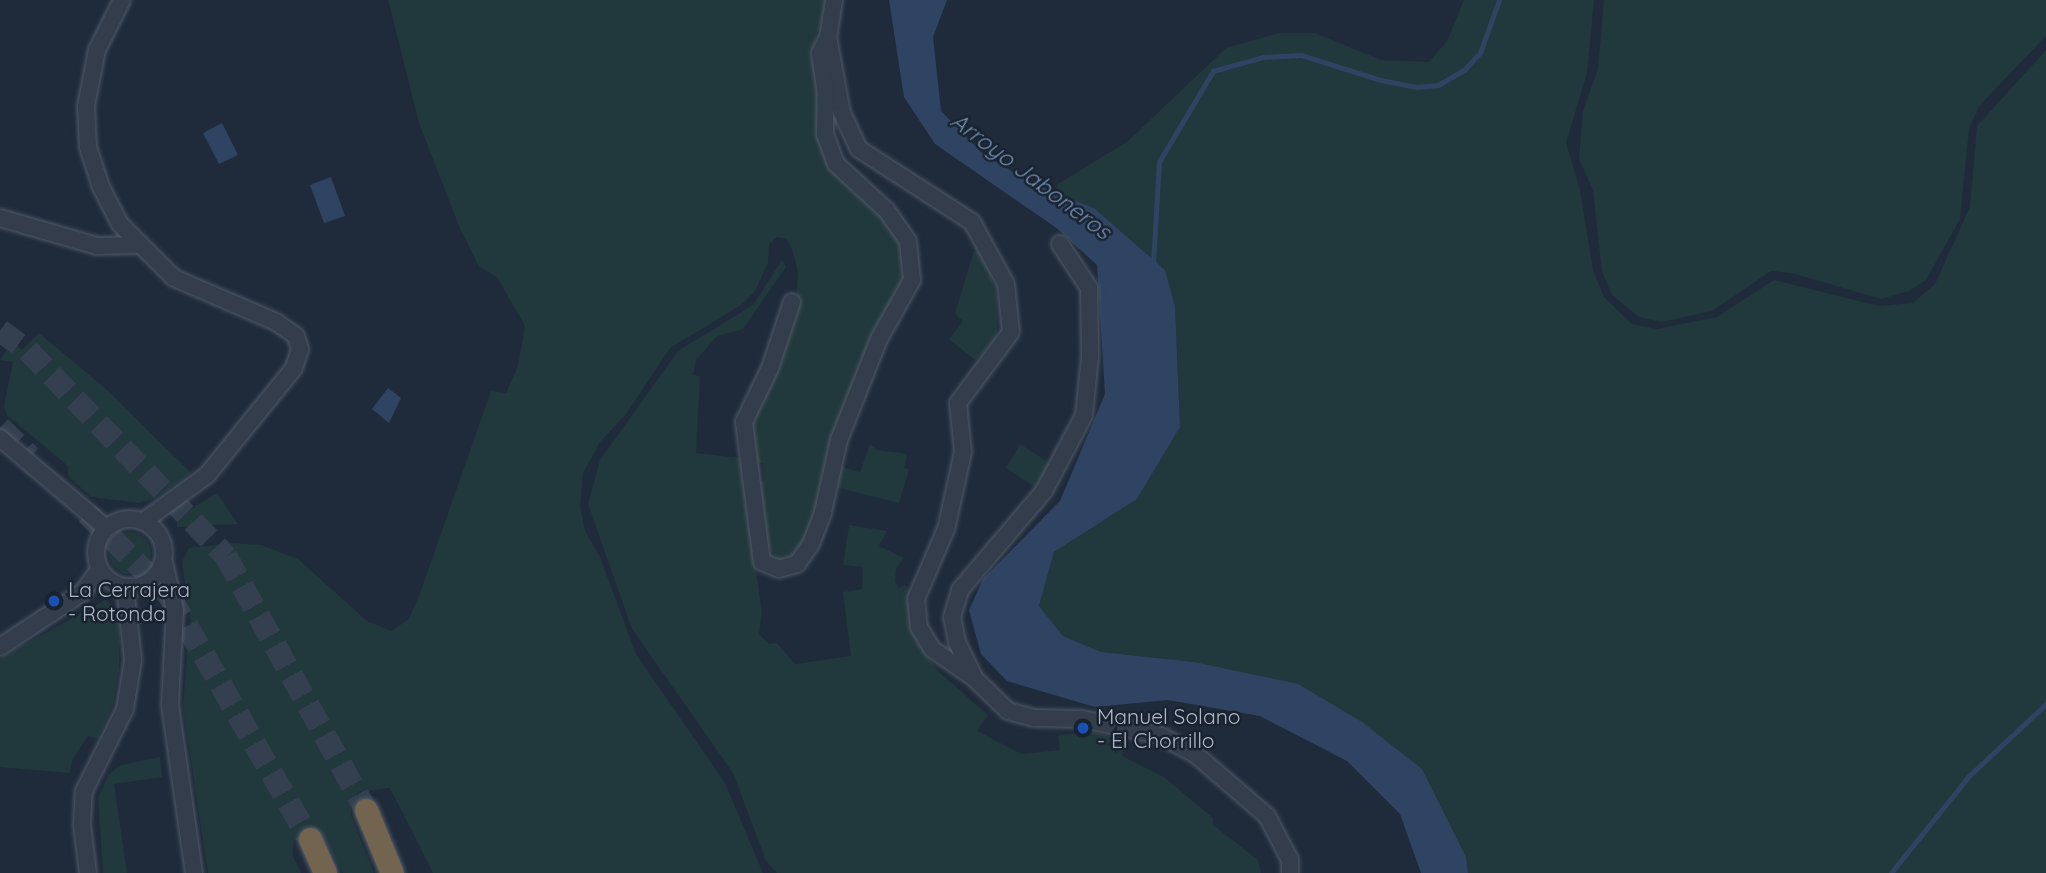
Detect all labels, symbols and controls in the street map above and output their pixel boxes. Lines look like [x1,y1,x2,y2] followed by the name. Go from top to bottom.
[945,107,1117,245] water label: Arroyo Jaboneros
[68,576,190,626] place label: La Cerrajera - Rotonda
[46,593,62,609] marker: La Cerrajera - Rotonda
[1097,703,1240,753] place label: Manuel Solano - El Chorrillo
[1075,720,1091,736] marker: Manuel Solano - El Chorrillo

